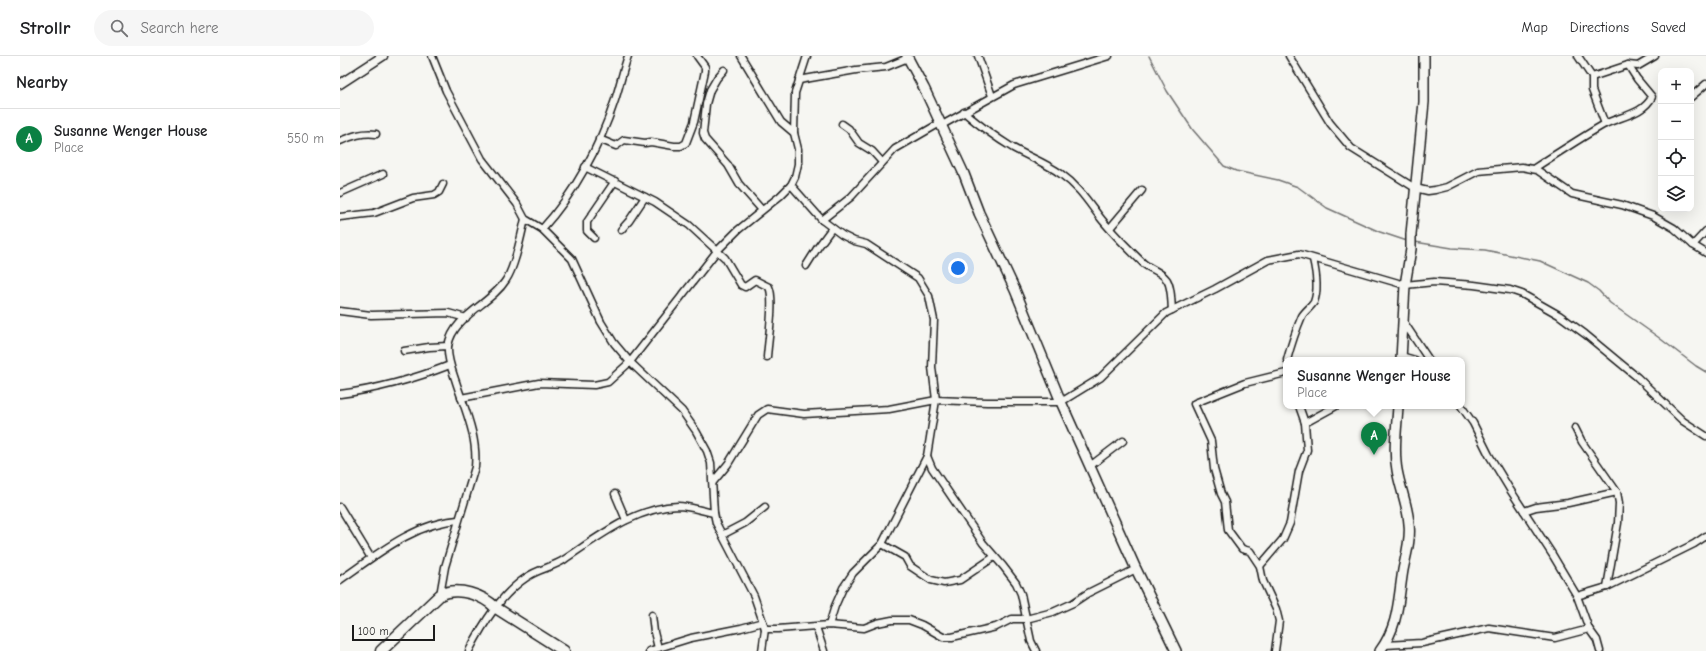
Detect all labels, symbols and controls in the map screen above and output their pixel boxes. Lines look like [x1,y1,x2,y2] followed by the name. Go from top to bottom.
[94,10,374,46] search box
[20,17,70,39] text: Strollr
[108,17,130,39] icon: search
[140,19,219,37] text: Search here
[1521,19,1548,36] text: Map
[1570,19,1629,36] text: Directions
[1651,19,1686,36] text: Saved
[1658,68,1694,212] map controls
[1658,68,1694,104] button: +
[16,73,67,92] text: Nearby
[1658,104,1694,140] button: −
[54,122,207,140] text: Susanne Wenger House
[25,131,33,146] text: A
[287,131,324,146] text: 550 m
[54,140,84,155] text: Place
[1658,140,1694,176] button: locate
[1658,176,1694,212] button: layers
[948,258,968,278] your location
[1283,357,1465,409] popup
[1297,367,1451,385] text: Susanne Wenger House
[1297,385,1327,400] text: Place
[1361,422,1387,455] pin: A
[352,623,435,642] scale bar
[358,625,389,638] text: 100 m

